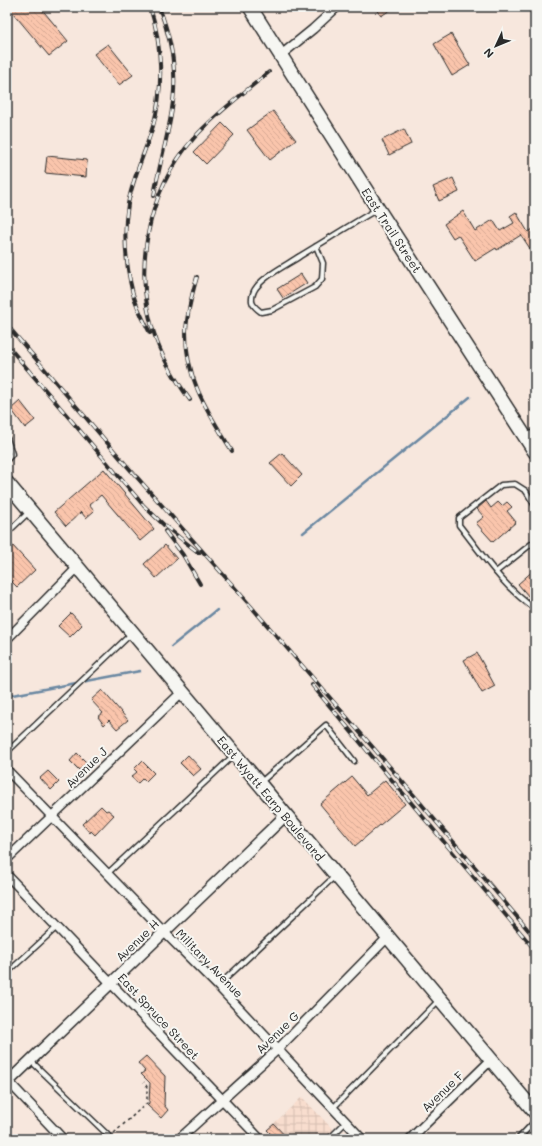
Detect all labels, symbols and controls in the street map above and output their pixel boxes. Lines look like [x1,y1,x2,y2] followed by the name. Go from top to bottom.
[476,26,516,66] north arrow
[480,45,497,62] text: N
[359,184,425,276] street label: East Trail Street
[214,732,328,864] street label: East Wyatt Earp Boulevard
[62,743,111,791] street label: Avenue J
[112,916,162,964] street label: Avenue H
[173,925,247,1001] street label: Military Avenue
[115,969,203,1063] street label: East Spruce Street
[252,1007,302,1057] street label: Avenue G
[418,1067,466,1115] street label: Avenue F

